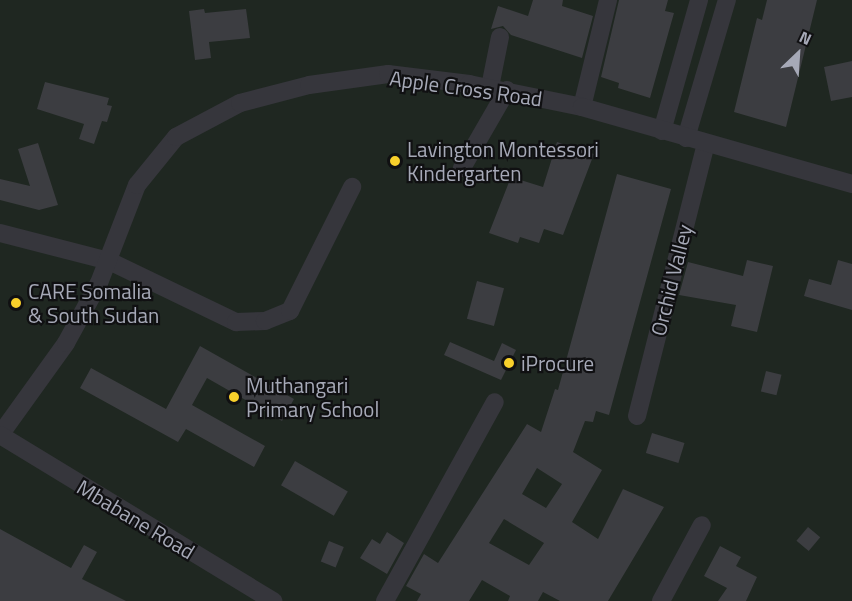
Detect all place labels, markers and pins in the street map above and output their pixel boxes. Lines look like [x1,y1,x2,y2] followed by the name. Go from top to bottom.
[407,136,599,186] place label: Lavington Montessori Kindergarten
[388,154,402,168] marker: Lavington Montessori Kindergarten
[28,278,159,328] place label: CARE Somalia & South Sudan
[9,296,23,310] marker: CARE Somalia & South Sudan
[521,350,594,376] place label: iProcure
[502,356,516,370] marker: iProcure
[246,372,379,422] place label: Muthangari Primary School
[227,390,241,404] marker: Muthangari Primary School

